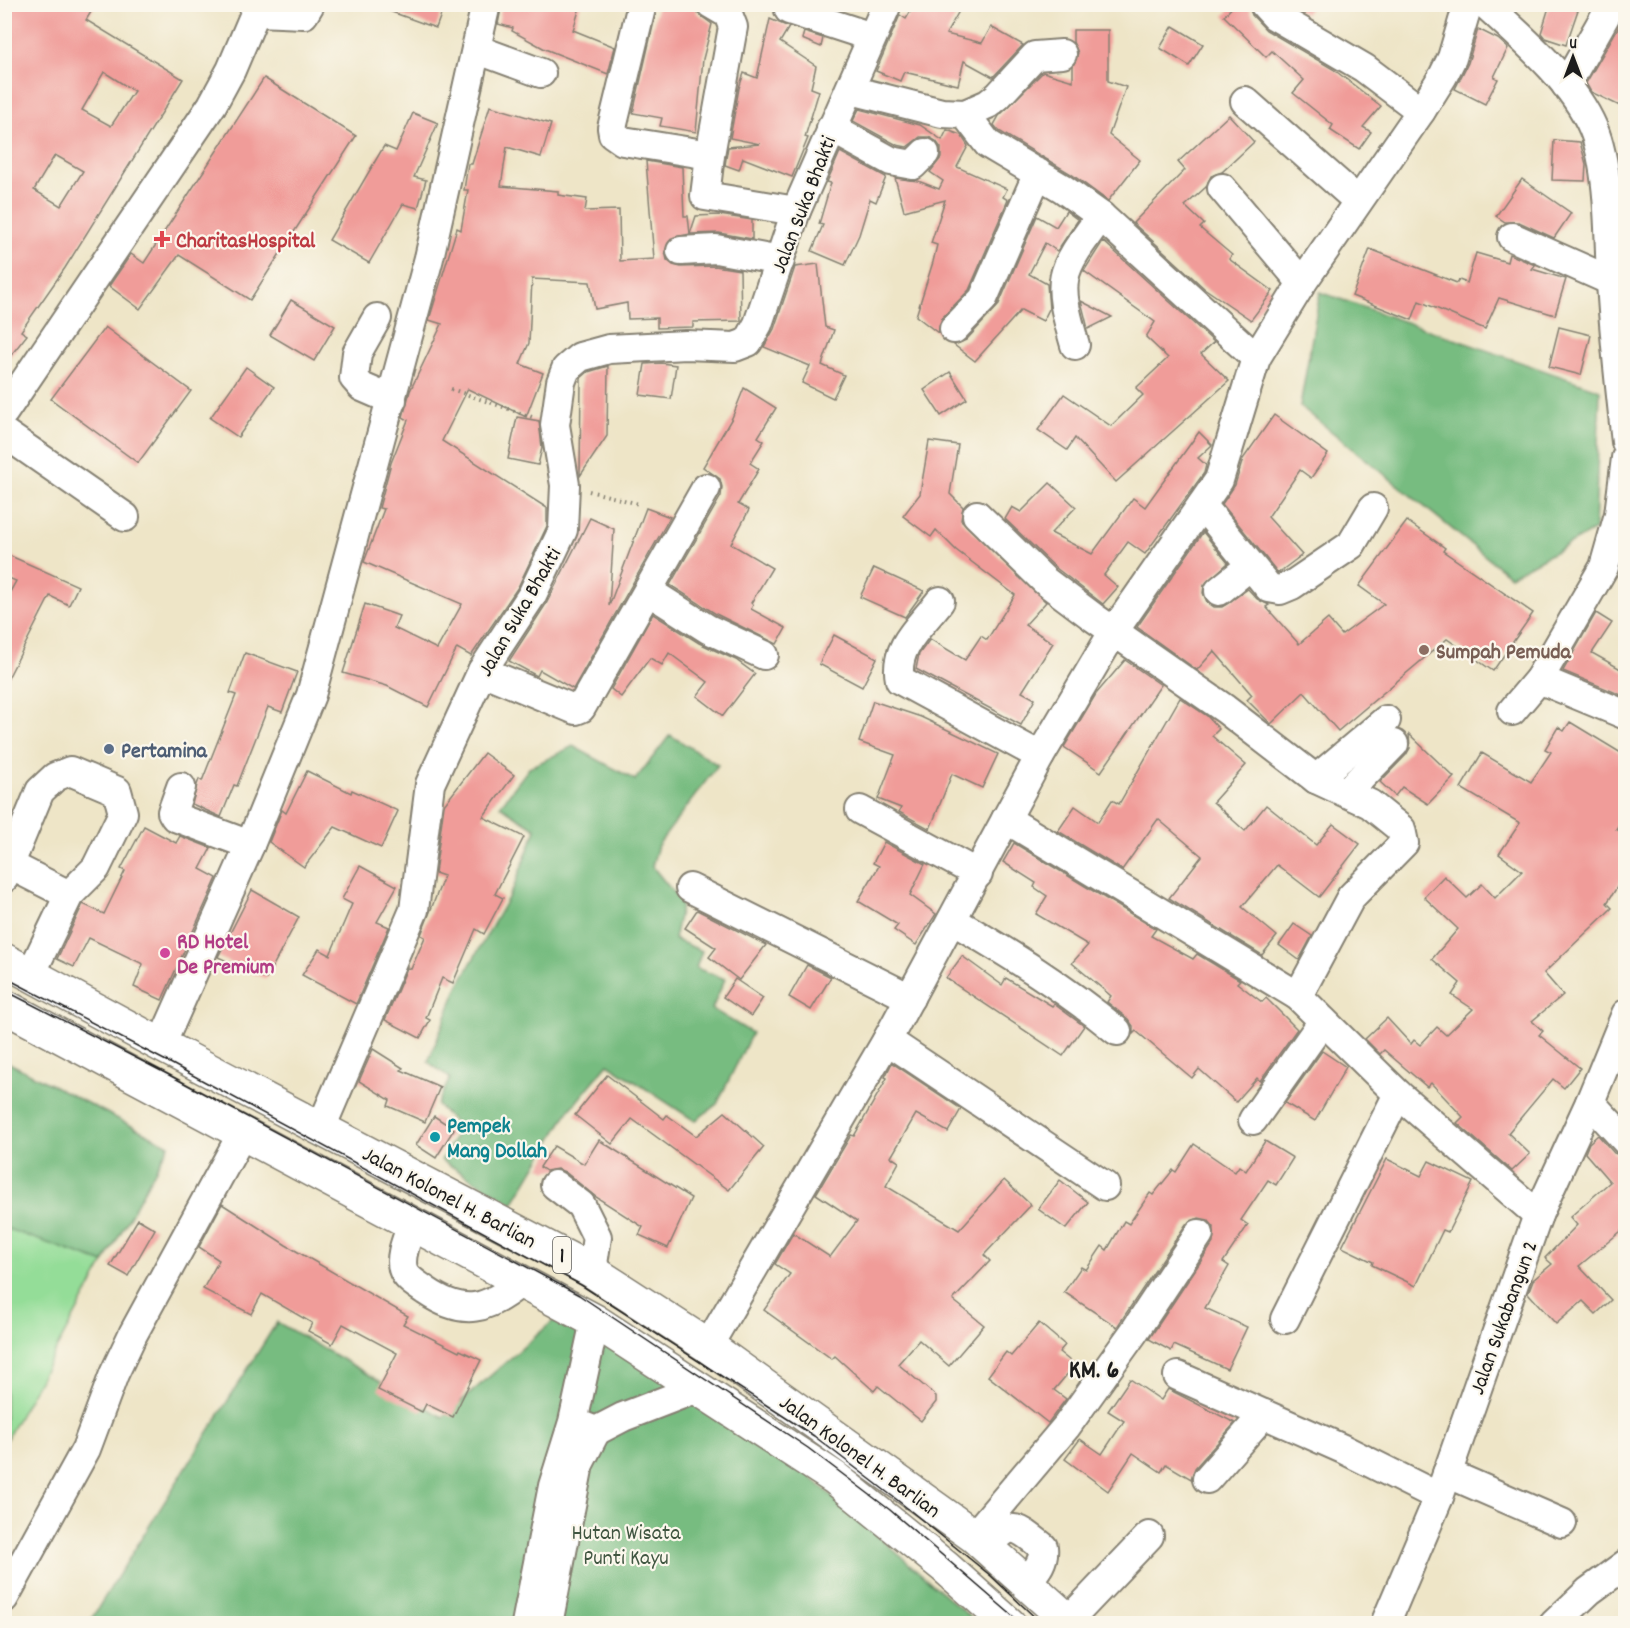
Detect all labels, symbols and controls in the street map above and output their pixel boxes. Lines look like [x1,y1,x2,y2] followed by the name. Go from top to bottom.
[1543,27,1603,87] north arrow
[1569,33,1577,56] text: U
[765,132,846,278] street label: Jalan Suka Bhakti
[176,227,316,258] place label: CharitasHospital
[153,230,171,248] marker: CharitasHospital
[471,542,571,683] street label: Jalan Suka Bhakti
[1436,638,1571,669] place label: Sumpah Pemuda
[1417,643,1431,657] marker: Sumpah Pemuda
[121,737,208,768] place label: Pertamina
[102,742,116,756] marker: Pertamina
[177,928,275,984] place label: RD Hotel De Premium
[158,946,172,960] marker: RD Hotel De Premium
[447,1112,547,1168] place label: Pempek Mang Dollah
[428,1130,442,1144] marker: Pempek Mang Dollah
[356,1140,541,1258] street label: Jalan Kolonel H. Barlian
[553,1237,571,1273] road number: 1
[1463,1237,1547,1399] street label: Jalan Sukabangun 2
[1069,1353,1119,1390] district label: KM. 6
[772,1389,946,1527] street label: Jalan Kolonel H. Barlian
[571,1519,681,1575] park label: Hutan Wisata Punti Kayu

